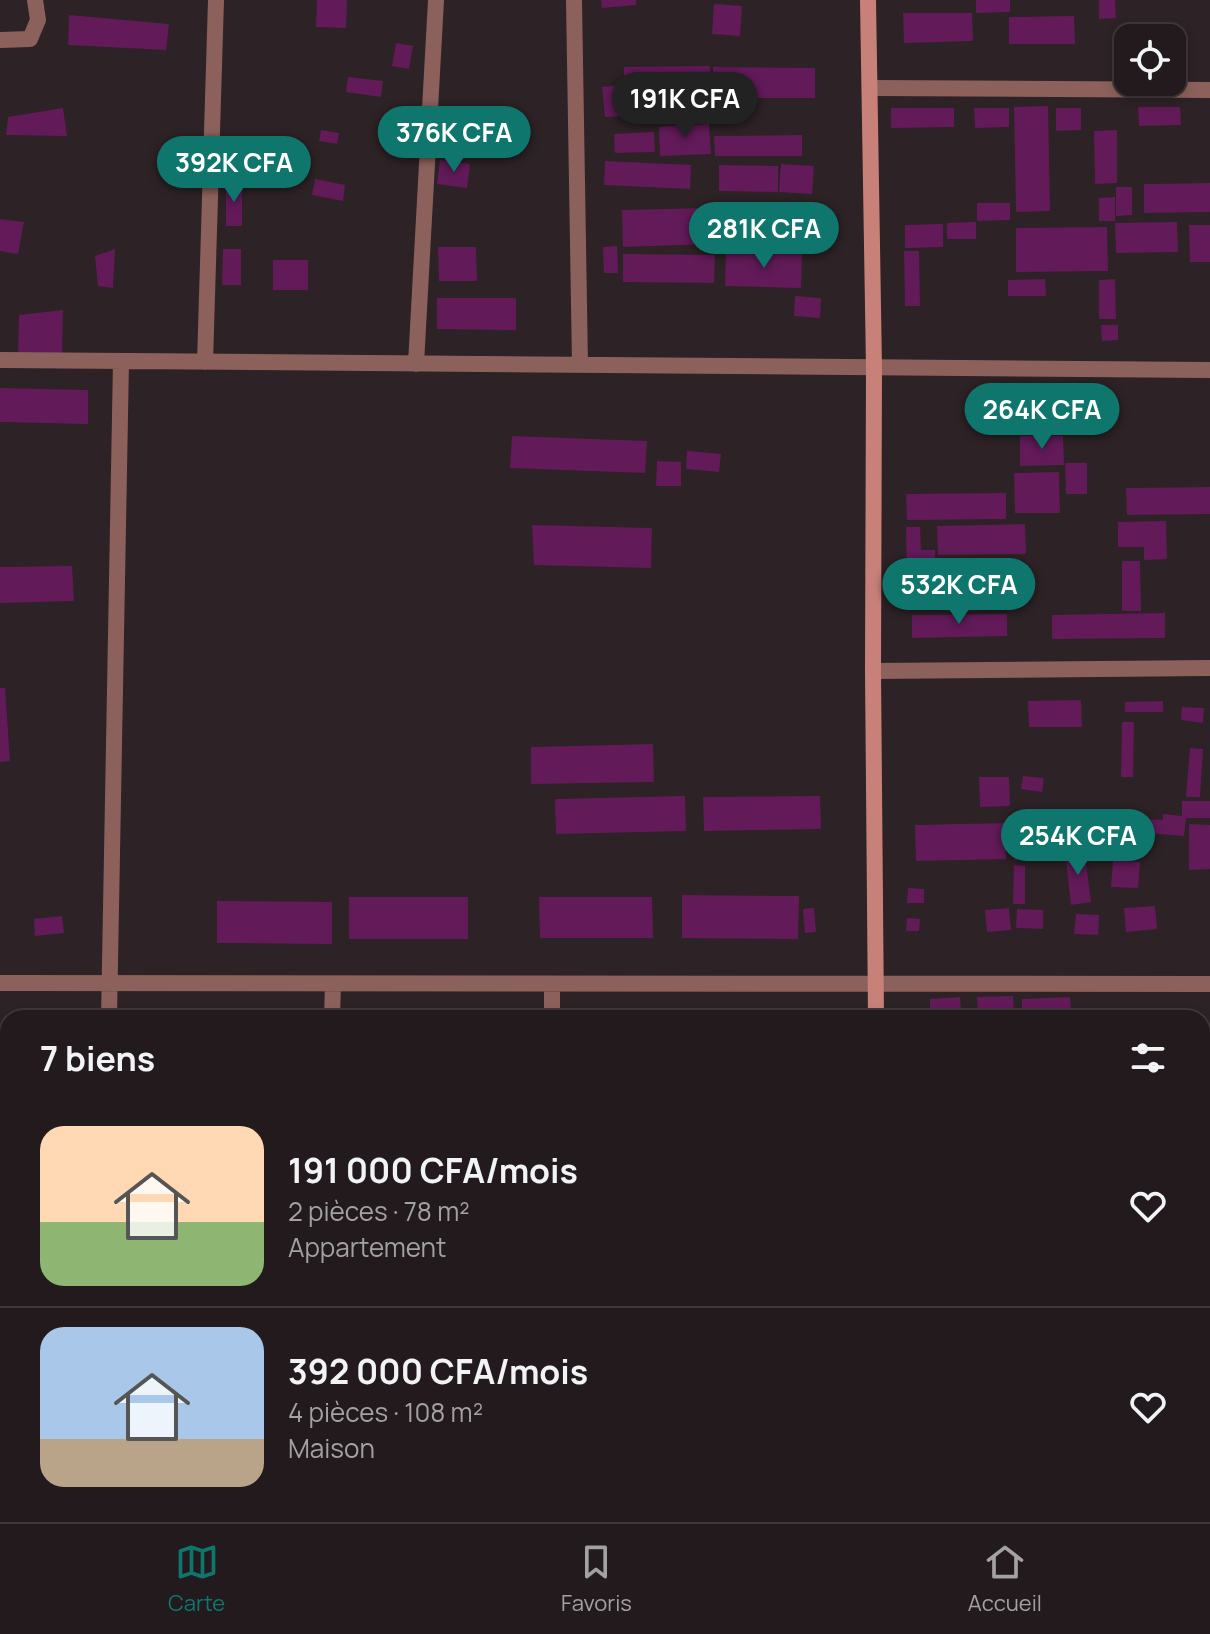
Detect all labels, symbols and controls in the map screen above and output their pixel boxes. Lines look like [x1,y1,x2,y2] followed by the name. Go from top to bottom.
[1114,24,1186,96] map controls
[1114,24,1186,96] button: locate
[602,72,768,140] pin: 191K CFA
[630,80,740,116] text: 191K CFA
[371,106,537,174] pin: 376K CFA
[396,114,512,150] text: 376K CFA
[151,136,317,204] pin: 392K CFA
[175,144,293,180] text: 392K CFA
[681,202,847,270] pin: 281K CFA
[707,210,821,246] text: 281K CFA
[959,383,1125,451] pin: 264K CFA
[983,391,1101,427] text: 264K CFA
[876,558,1042,626] pin: 532K CFA
[900,566,1018,602] text: 532K CFA
[995,809,1161,877] pin: 254K CFA
[1019,817,1137,853] text: 254K CFA
[40,1035,155,1081] text: 7 biens
[1126,1036,1170,1080] icon: filters
[288,1147,578,1193] text: 191 000 CFA/mois
[104,1158,200,1254] icon: home
[1126,1184,1170,1228] icon: heart
[288,1193,470,1229] text: 2 pièces · 78 m²
[288,1229,446,1265] text: Appartement
[288,1348,588,1394] text: 392 000 CFA/mois
[104,1359,200,1455] icon: home
[1126,1385,1170,1429] icon: heart
[288,1394,483,1430] text: 4 pièces · 108 m²
[288,1430,375,1466] text: Maison
[168,1540,225,1618] tab: Carte
[561,1540,632,1618] tab: Favoris
[968,1540,1042,1618] tab: Accueil

